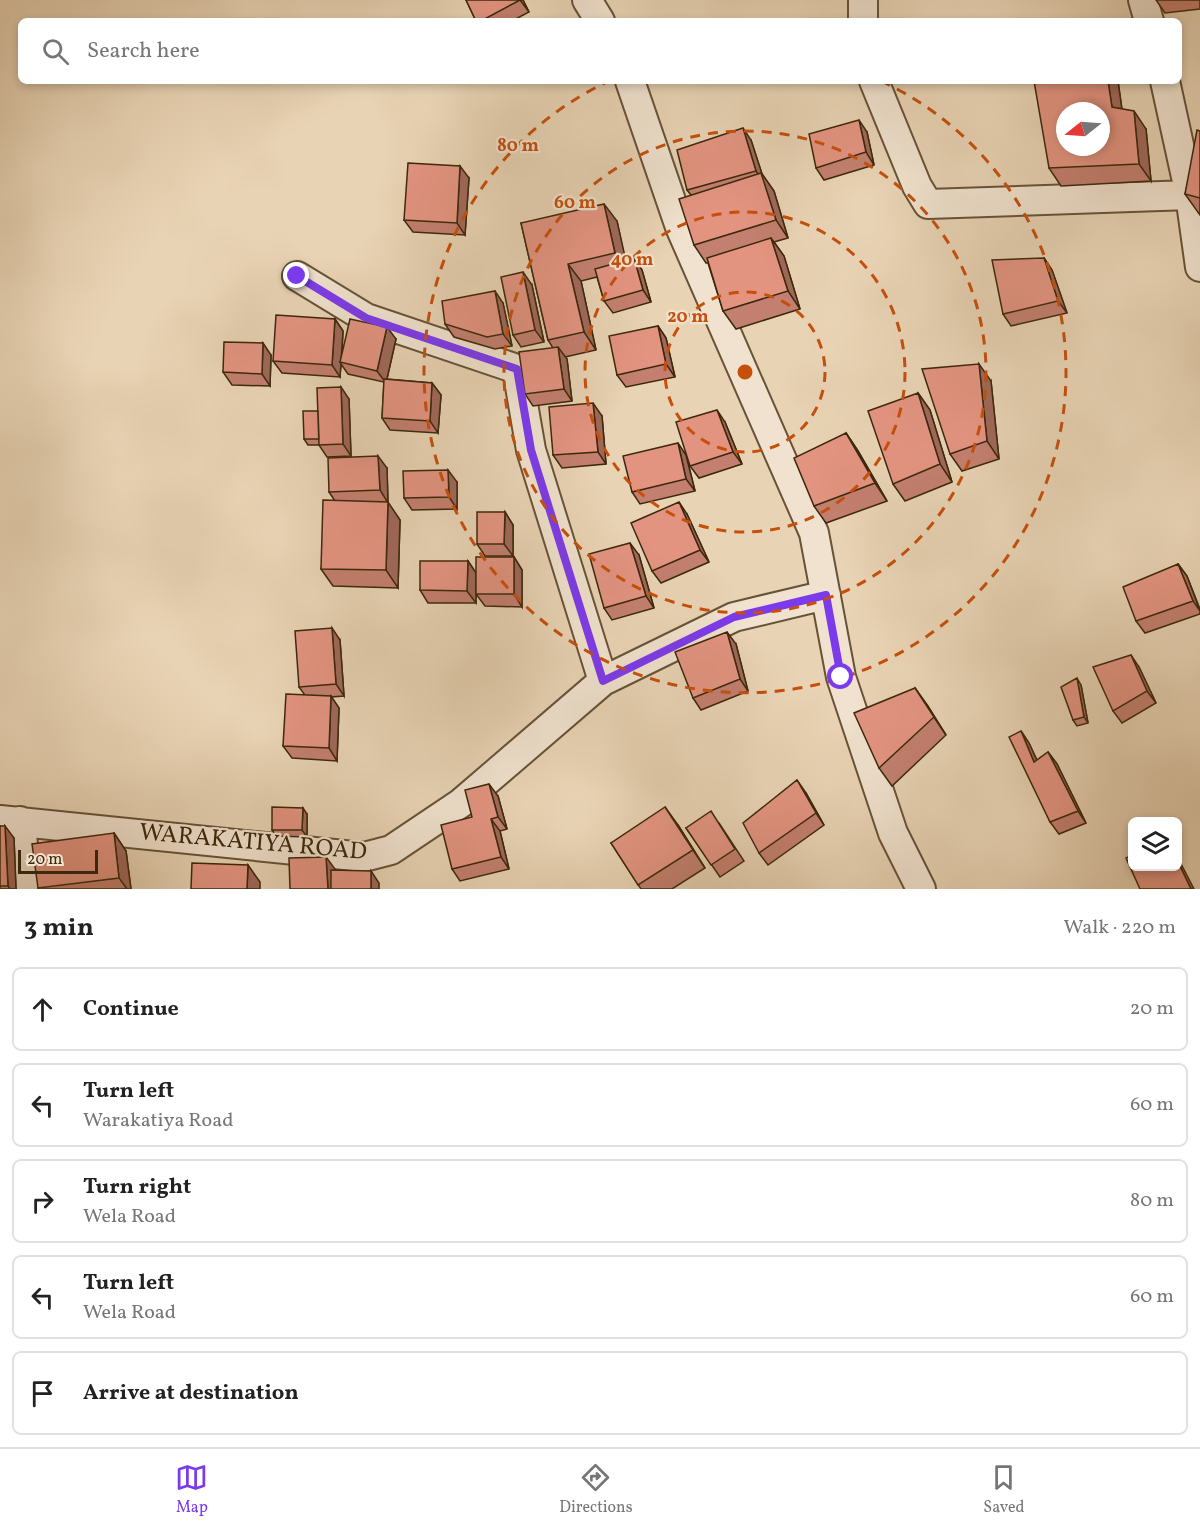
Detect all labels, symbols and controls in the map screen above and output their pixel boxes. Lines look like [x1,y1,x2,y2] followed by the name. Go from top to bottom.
[18,18,1182,84] search box
[39,35,72,68] icon: search
[87,36,200,67] text: Search here
[1056,102,1110,156] north arrow
[497,134,539,159] text: 80 m
[554,191,596,216] text: 60 m
[611,248,653,273] text: 40 m
[283,262,309,288] route end
[667,305,709,330] text: 20 m
[735,362,755,382] centre of rings
[827,663,853,689] route start
[138,816,368,870] street label: WARAKATIYA ROAD
[1128,817,1182,871] map controls
[1128,817,1182,871] button: layers
[18,847,98,874] scale bar
[27,849,62,871] text: 20 m
[24,910,94,946] text: 3 min
[1064,914,1176,942] text: Walk · 220 m
[26,993,59,1026] icon: ahead
[83,994,179,1025] text: Continue
[1130,995,1174,1023] text: 20 m
[83,1076,174,1107] text: Turn left
[26,1089,59,1122] icon: left
[1130,1091,1174,1119] text: 60 m
[83,1107,234,1135] text: Warakatiya Road
[83,1172,191,1203] text: Turn right
[26,1185,59,1218] icon: right
[1130,1187,1174,1215] text: 80 m
[83,1203,176,1231] text: Wela Road
[83,1268,174,1299] text: Turn left
[26,1281,59,1314] icon: left
[1130,1283,1174,1311] text: 60 m
[83,1299,176,1327] text: Wela Road
[26,1377,59,1410] icon: arrive
[83,1378,299,1409] text: Arrive at destination
[175,1461,208,1519] tab: Map
[559,1461,633,1519] tab: Directions
[983,1461,1025,1519] tab: Saved

